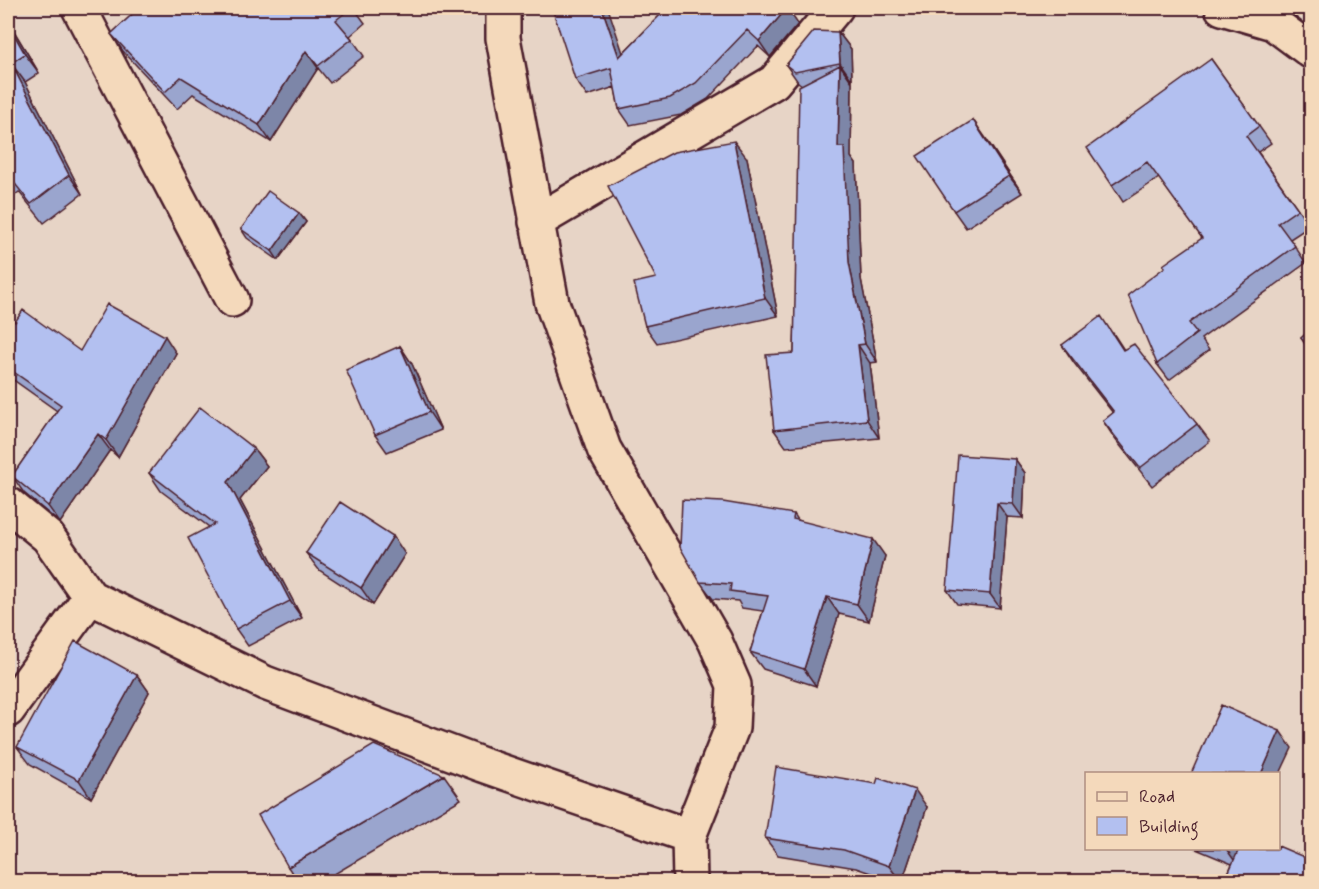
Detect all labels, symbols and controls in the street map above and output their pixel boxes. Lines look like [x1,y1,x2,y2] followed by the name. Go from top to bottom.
[1085,772,1280,850] legend
[1139,785,1175,809] text: Road
[1139,815,1199,841] text: Building

